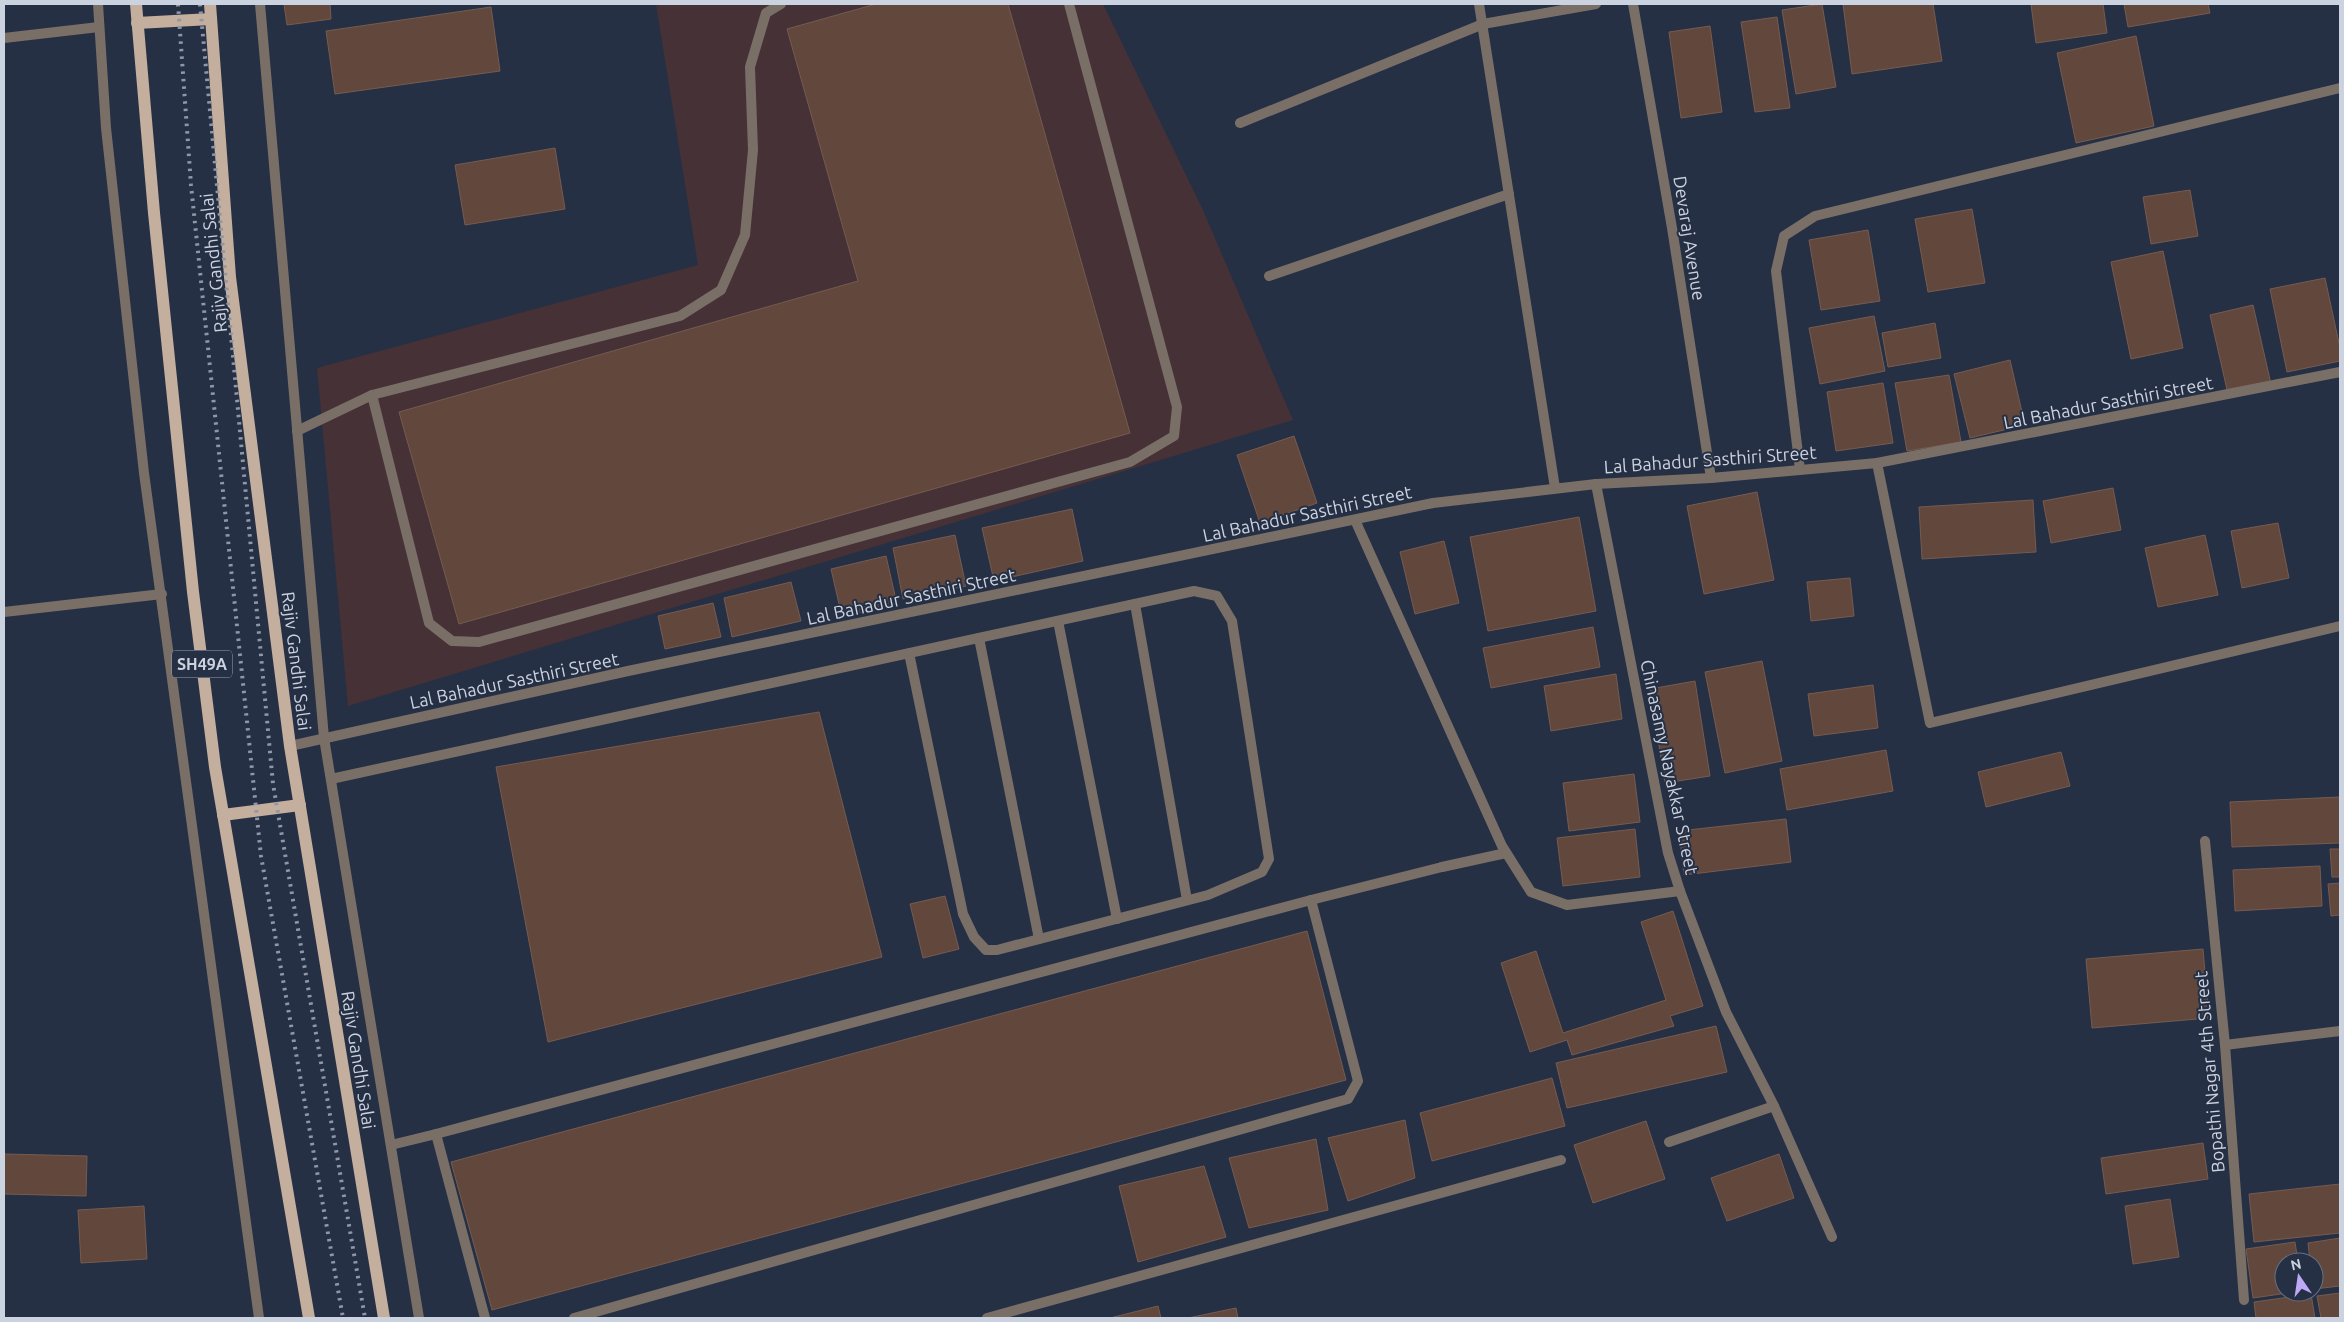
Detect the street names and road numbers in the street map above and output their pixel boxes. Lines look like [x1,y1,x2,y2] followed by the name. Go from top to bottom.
[1670,174,1710,302] street label: Devaraj Avenue
[196,192,230,334] street label: Rajiv Gandhi Salai
[2002,372,2214,432] street label: Lal Bahadur Sasthiri Street
[1603,442,1817,476] street label: Lal Bahadur Sasthiri Street
[1201,481,1413,545] street label: Lal Bahadur Sasthiri Street
[805,564,1017,628] street label: Lal Bahadur Sasthiri Street
[279,590,315,732] street label: Rajiv Gandhi Salai
[408,648,620,712] street label: Lal Bahadur Sasthiri Street
[172,651,232,678] road number: SH49A
[1637,658,1703,876] street label: Chinasamy Nayakkar Street
[2190,970,2228,1174] street label: Bopathi Nagar 4th Street
[338,989,380,1131] street label: Rajiv Gandhi Salai

